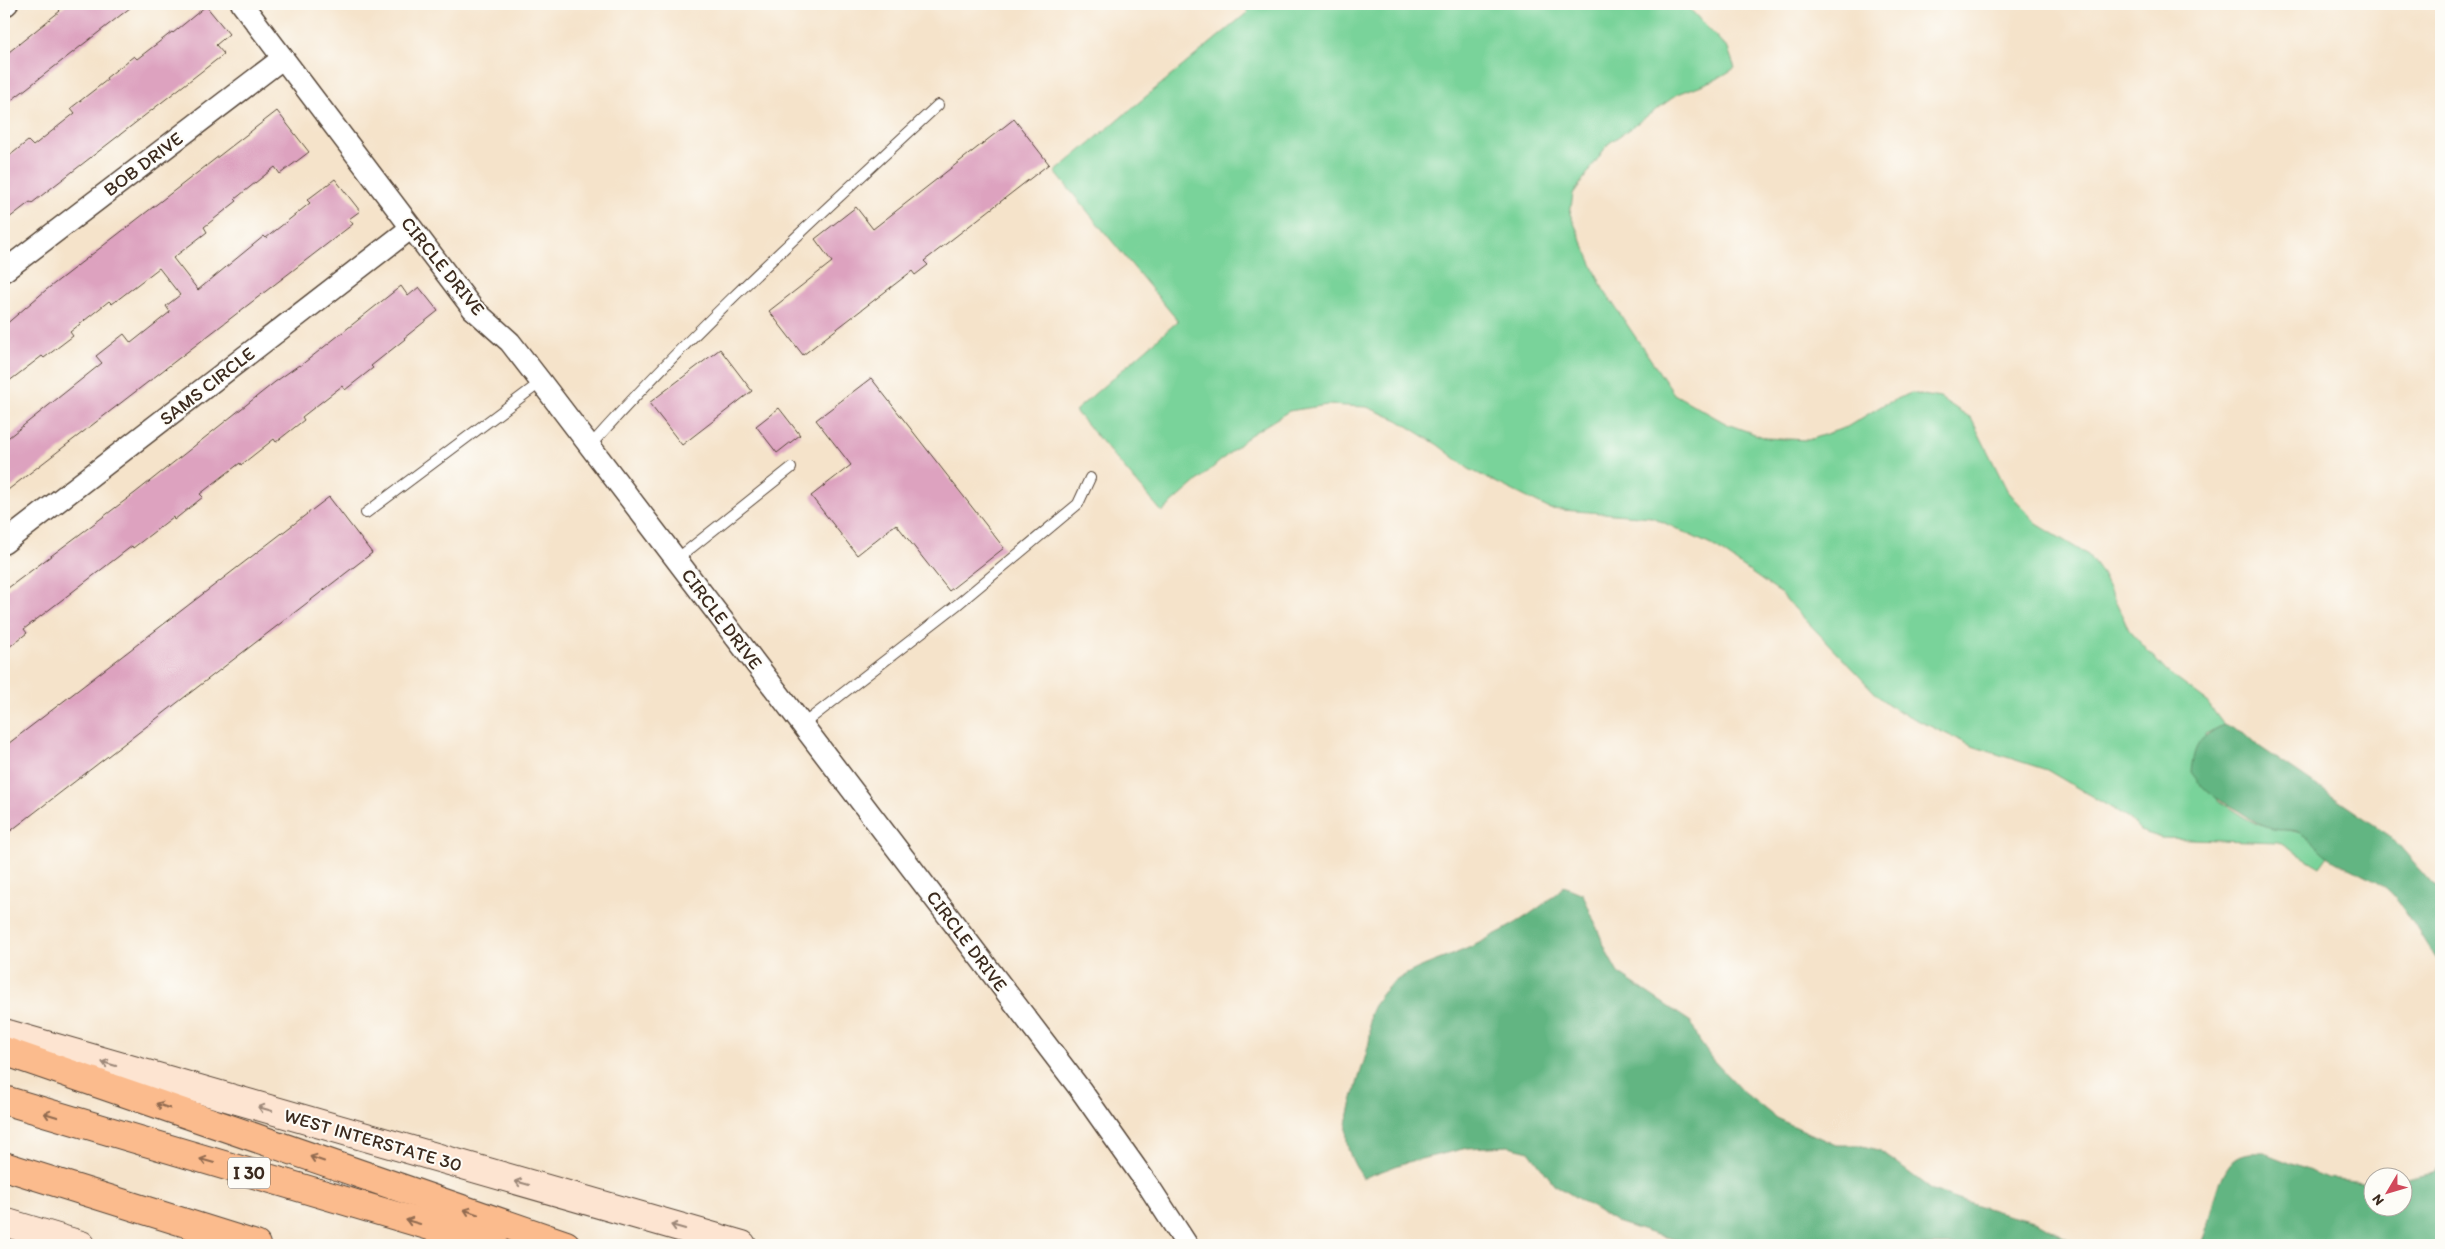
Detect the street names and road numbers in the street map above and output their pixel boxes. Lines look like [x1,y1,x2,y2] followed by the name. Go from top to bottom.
[99,127,187,201] street label: BOB DRIVE
[396,212,490,320] street label: CIRCLE DRIVE
[155,342,259,430] street label: SAMS CIRCLE
[677,564,767,674] street label: CIRCLE DRIVE
[922,886,1012,996] street label: CIRCLE DRIVE
[281,1104,465,1176] street label: WEST INTERSTATE 30
[228,1158,270,1188] road number: I 30

